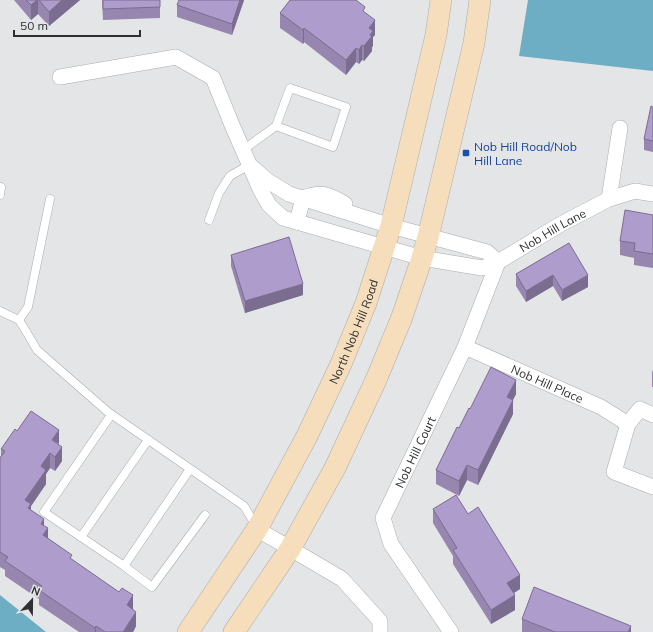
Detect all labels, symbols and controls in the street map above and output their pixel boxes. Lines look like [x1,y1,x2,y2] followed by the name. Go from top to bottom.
[14,12,140,38] scale bar
[20,18,48,33] text: 50 m
[474,139,577,168] place label: Nob Hill Road/Nob Hill Lane
[461,148,471,158] marker: Nob Hill Road/Nob Hill Lane
[516,205,588,255] street label: Nob Hill Lane
[325,277,381,386] street label: North Nob Hill Road
[509,361,586,406] street label: Nob Hill Place
[391,414,438,490] street label: Nob Hill Court
[12,580,52,620] north arrow
[29,583,42,599] text: N

